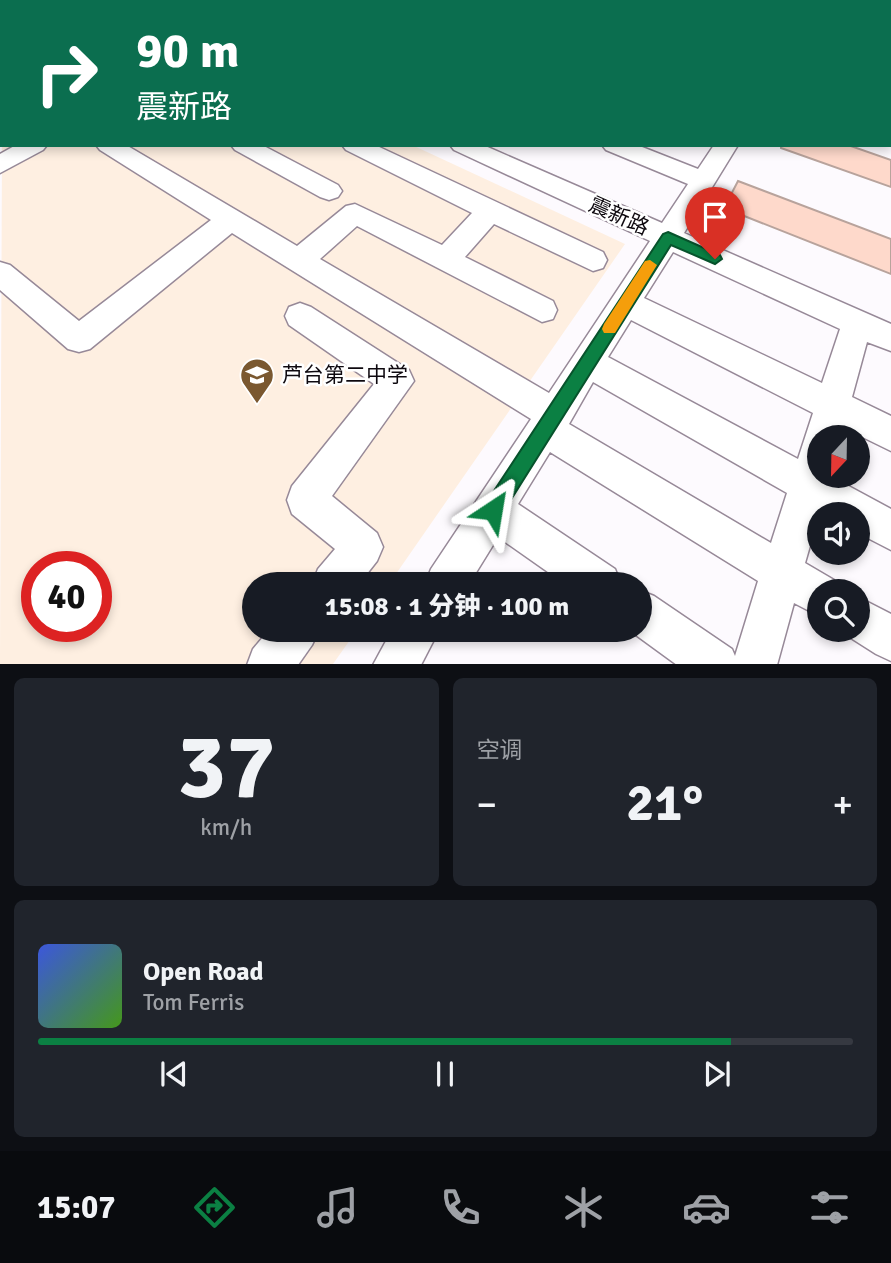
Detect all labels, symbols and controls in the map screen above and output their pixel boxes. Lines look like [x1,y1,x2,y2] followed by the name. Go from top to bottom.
[136,21,239,81] text: 90 m
[21,28,112,119] icon: right
[136,88,232,127] text: 震新路
[685,187,745,259] pin
[585,191,653,241] street label: 震新路
[696,198,734,236] icon: arrive
[238,356,276,405] school or university icon: 芦台第二中学
[282,362,408,388] place label: 芦台第二中学
[807,425,870,488] north arrow
[807,425,870,642] map controls
[456,473,530,547] position arrow
[807,502,870,565] button: sound
[21,551,112,642] speed limit sign: 40
[807,579,870,642] button: search
[325,591,569,623] text: 15:08 · 1 分钟 · 100 m
[177,711,275,824] text: 37
[477,736,523,765] text: 空调
[626,771,703,835] text: 21°
[477,781,497,828] text: −
[832,781,853,828] text: +
[200,813,252,842] text: km/h
[143,956,264,988] text: Open Road
[143,988,244,1017] text: Tom Ferris
[155,1055,193,1093] icon: previous
[426,1055,464,1093] icon: pause
[698,1055,736,1093] icon: next
[190,1183,239,1232] icon: directions
[313,1183,362,1232] icon: music
[436,1183,485,1232] icon: phone
[559,1183,608,1232] icon: climate
[682,1183,731,1232] icon: car
[805,1183,854,1232] icon: filters
[37,1188,116,1227] text: 15:07

